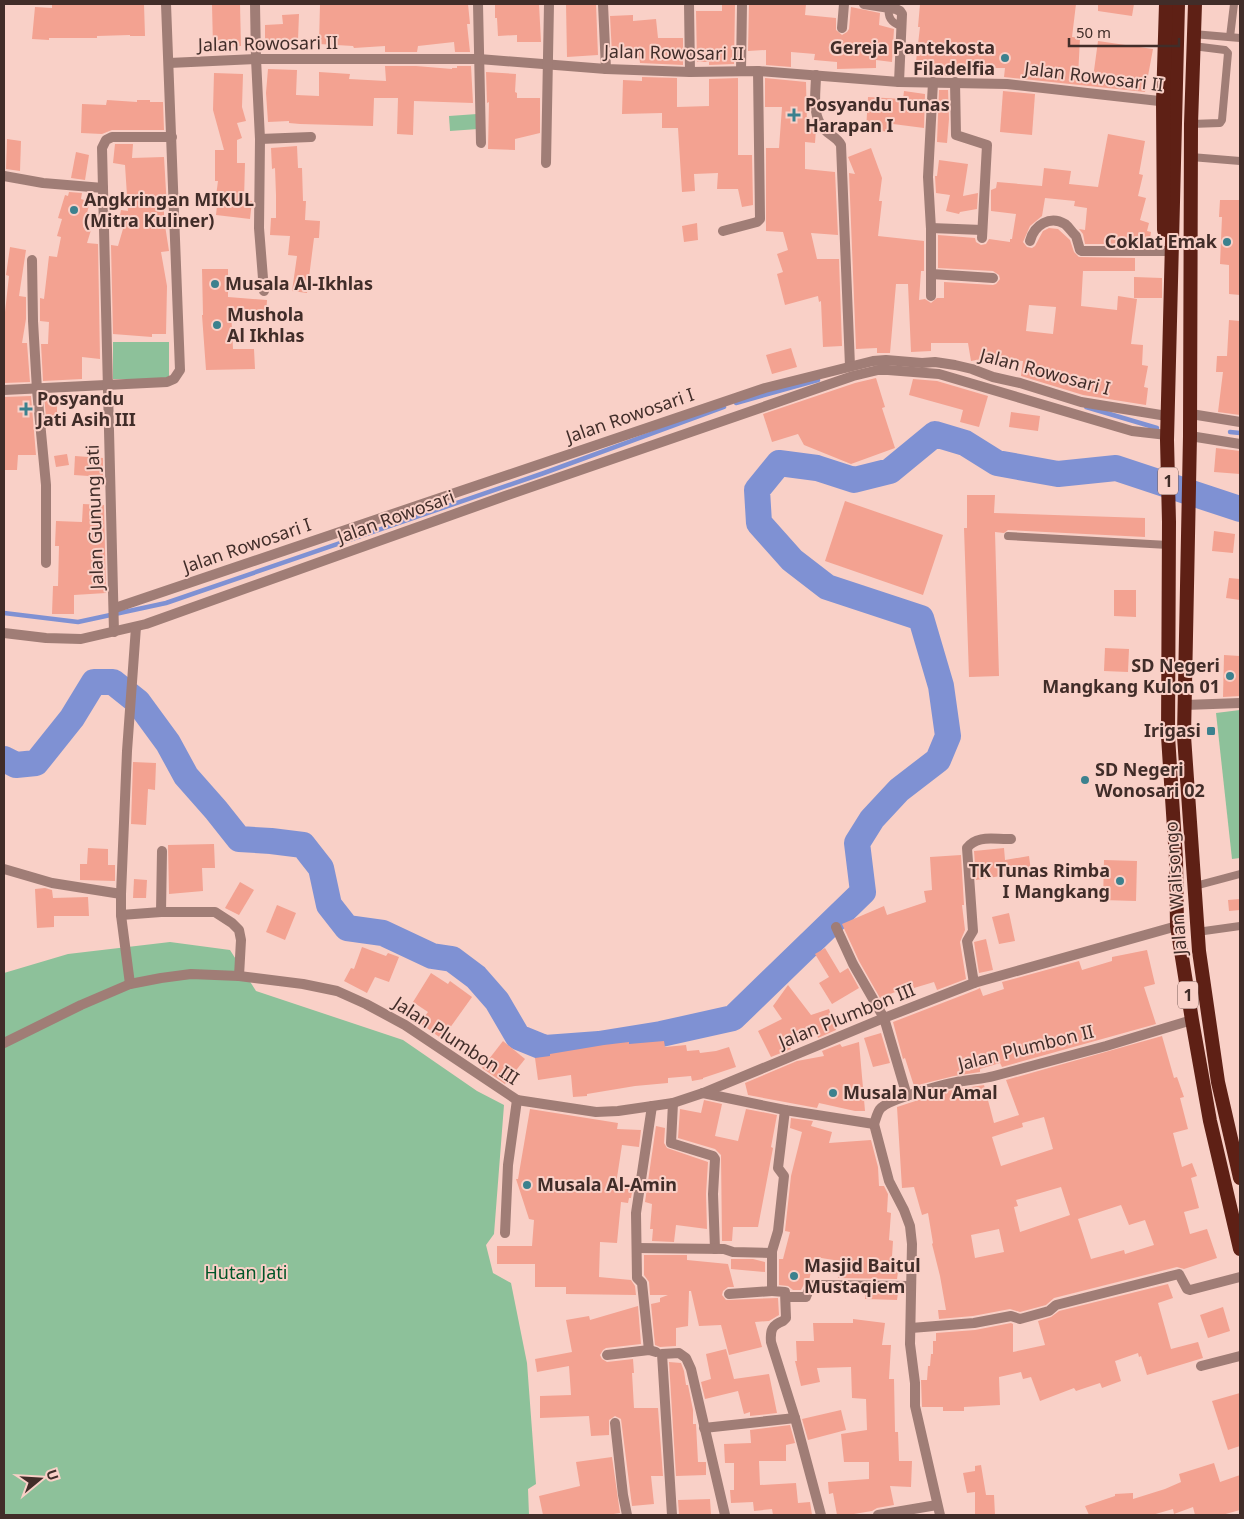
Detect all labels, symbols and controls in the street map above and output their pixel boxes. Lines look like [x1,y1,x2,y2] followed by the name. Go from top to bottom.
[1069,15,1179,47] scale bar
[1076,22,1111,42] text: 50 m
[196,30,338,56] street label: Jalan Rowosari II
[830,35,995,80] place label: Gereja Pantekosta Filadelfia
[602,39,744,65] street label: Jalan Rowosari II
[999,52,1011,64] marker: Gereja Pantekosta Filadelfia
[1021,55,1165,96] street label: Jalan Rowosari II
[805,92,950,137] place label: Posyandu Tunas Harapan I
[787,108,801,122] marker: Posyandu Tunas Harapan I
[84,187,254,232] place label: Angkringan MIKUL (Mitra Kuliner)
[68,204,80,216] marker: Angkringan MIKUL (Mitra Kuliner)
[1105,229,1218,253] place label: Coklat Emak
[1221,236,1233,248] marker: Coklat Emak
[225,271,373,295] place label: Musala Al-Ikhlas
[209,278,221,290] marker: Musala Al-Ikhlas
[227,302,305,347] place label: Mushola Al Ikhlas
[211,319,223,331] marker: Mushola Al Ikhlas
[976,342,1113,400] street label: Jalan Rowosari I
[561,382,697,449] street label: Jalan Rowosari I
[35,386,136,431] place label: Posyandu Jati Asih III
[19,402,33,416] marker: Posyandu Jati Asih III
[79,444,109,592] street label: Jalan Gunung Jati
[1158,468,1178,494] road number: 1
[332,484,458,549] street label: Jalan Rowosari
[178,512,314,579] street label: Jalan Rowosari I
[1042,653,1220,698] place label: SD Negeri Mangkang Kulon 01
[1224,670,1236,682] marker: SD Negeri Mangkang Kulon 01
[1144,718,1201,742] place label: Irigasi
[1205,725,1217,737] marker: Irigasi
[1095,757,1205,802] place label: SD Negeri Wonosari 02
[1079,774,1091,786] marker: SD Negeri Wonosari 02
[1158,820,1192,958] street label: Jalan Walisongo
[969,858,1110,903] place label: TK Tunas Rimba I Mangkang
[1114,875,1126,887] marker: TK Tunas Rimba I Mangkang
[773,977,918,1054] street label: Jalan Plumbon III
[1178,982,1198,1008] road number: 1
[387,989,524,1090] street label: Jalan Plumbon III
[953,1019,1096,1076] street label: Jalan Plumbon II
[843,1080,998,1104] place label: Musala Nur Amal
[827,1087,839,1099] marker: Musala Nur Amal
[537,1172,677,1196] place label: Musala Al-Amin
[521,1179,533,1191] marker: Musala Al-Amin
[804,1253,921,1298] place label: Masjid Baitul Mustaqiem
[204,1260,288,1284] park label: Hutan Jati
[788,1270,800,1282] marker: Masjid Baitul Mustaqiem
[15,1454,65,1504] north arrow
[42,1467,64,1483] text: U

